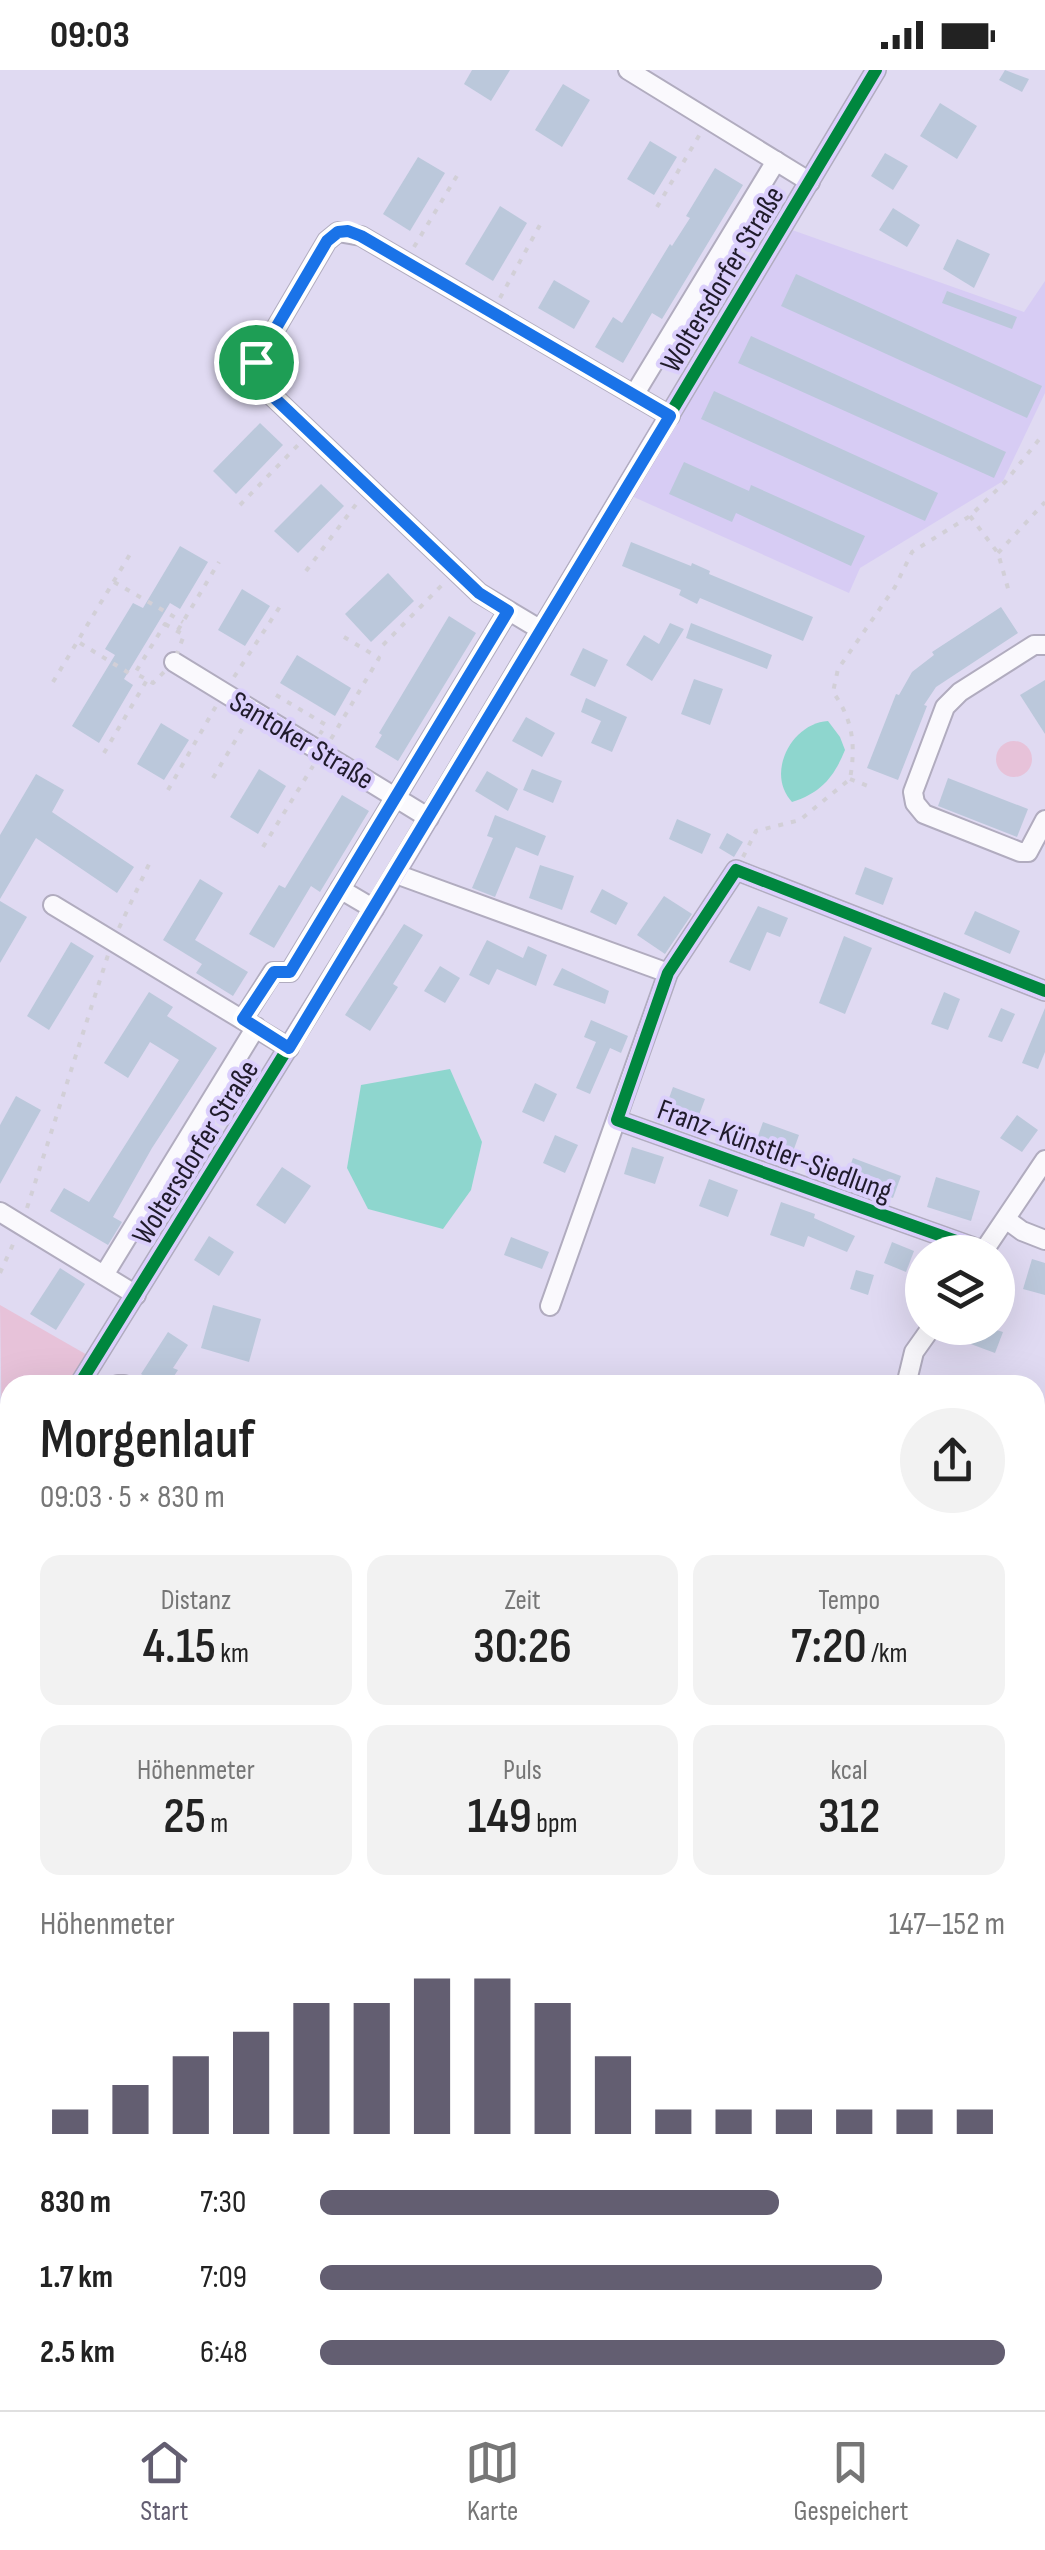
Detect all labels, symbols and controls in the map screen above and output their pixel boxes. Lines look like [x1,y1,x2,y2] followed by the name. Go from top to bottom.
[50,13,130,58] text: 09:03
[653,180,793,379] street label: Woltersdorfer Straße
[214,320,299,405] pin
[229,335,284,390] icon: arrive
[223,684,380,798] street label: Santoker Straße
[125,1054,267,1251] street label: Woltersdorfer Straße
[652,1092,897,1210] street label: Franz-Künstler-Siedlung
[905,1235,1015,1345] map controls
[905,1235,1015,1345] button: layers
[40,1407,255,1474] text: Morgenlauf
[900,1408,1005,1513] button: share
[40,1478,225,1517] text: 09:03 · 5 × 830 m
[161,1584,231,1617] text: Distanz
[504,1584,541,1617] text: Zeit
[818,1584,880,1617] text: Tempo
[143,1617,216,1677] text: 4.15
[473,1617,572,1677] text: 30:26
[791,1617,867,1677] text: 7:20
[216,1637,249,1670] text: km
[867,1637,907,1670] text: /km
[137,1754,255,1787] text: Höhenmeter
[503,1754,542,1787] text: Puls
[831,1754,868,1787] text: kcal
[163,1787,206,1847] text: 25
[467,1787,532,1847] text: 149
[818,1787,880,1847] text: 312
[206,1807,228,1840] text: m
[532,1807,578,1840] text: bpm
[40,1905,175,1944] text: Höhenmeter
[889,1905,1005,1944] text: 147–152 m
[40,2183,111,2222] text: 830 m
[200,2183,246,2222] text: 7:30
[40,2258,113,2297] text: 1.7 km
[200,2258,247,2297] text: 7:09
[40,2333,115,2372] text: 2.5 km
[200,2333,248,2372] text: 6:48
[137,2435,192,2528] tab: Start
[465,2435,520,2528] tab: Karte
[794,2435,908,2528] tab: Gespeichert

